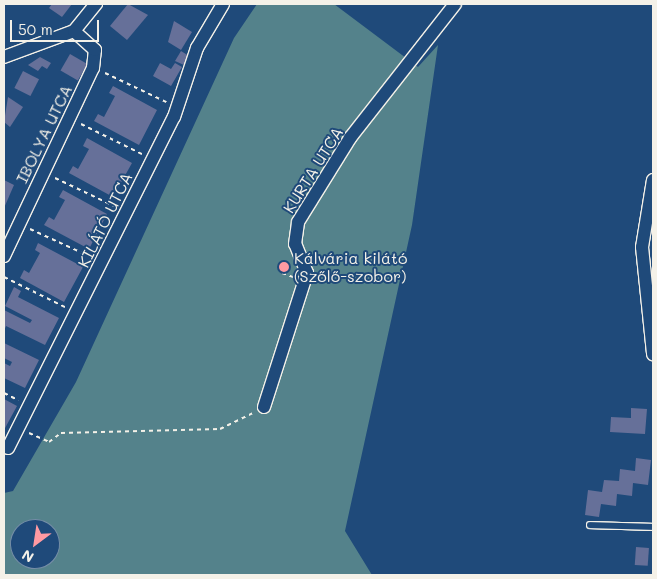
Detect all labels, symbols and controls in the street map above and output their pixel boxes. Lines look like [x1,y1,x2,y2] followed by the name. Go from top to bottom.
[12,10,101,42] scale bar
[18,19,53,39] text: 50 m
[12,82,76,186] street label: IBOLYA UTCA
[279,123,347,217] street label: KURTA UTCA
[74,169,136,271] street label: KILÁTÓ UTCA
[294,248,407,286] place label: Kálvária kilátó (Szőlő-szobor)
[278,261,290,273] marker: Kálvária kilátó (Szőlő-szobor)
[10,519,60,569] north arrow
[18,546,37,567] text: N

